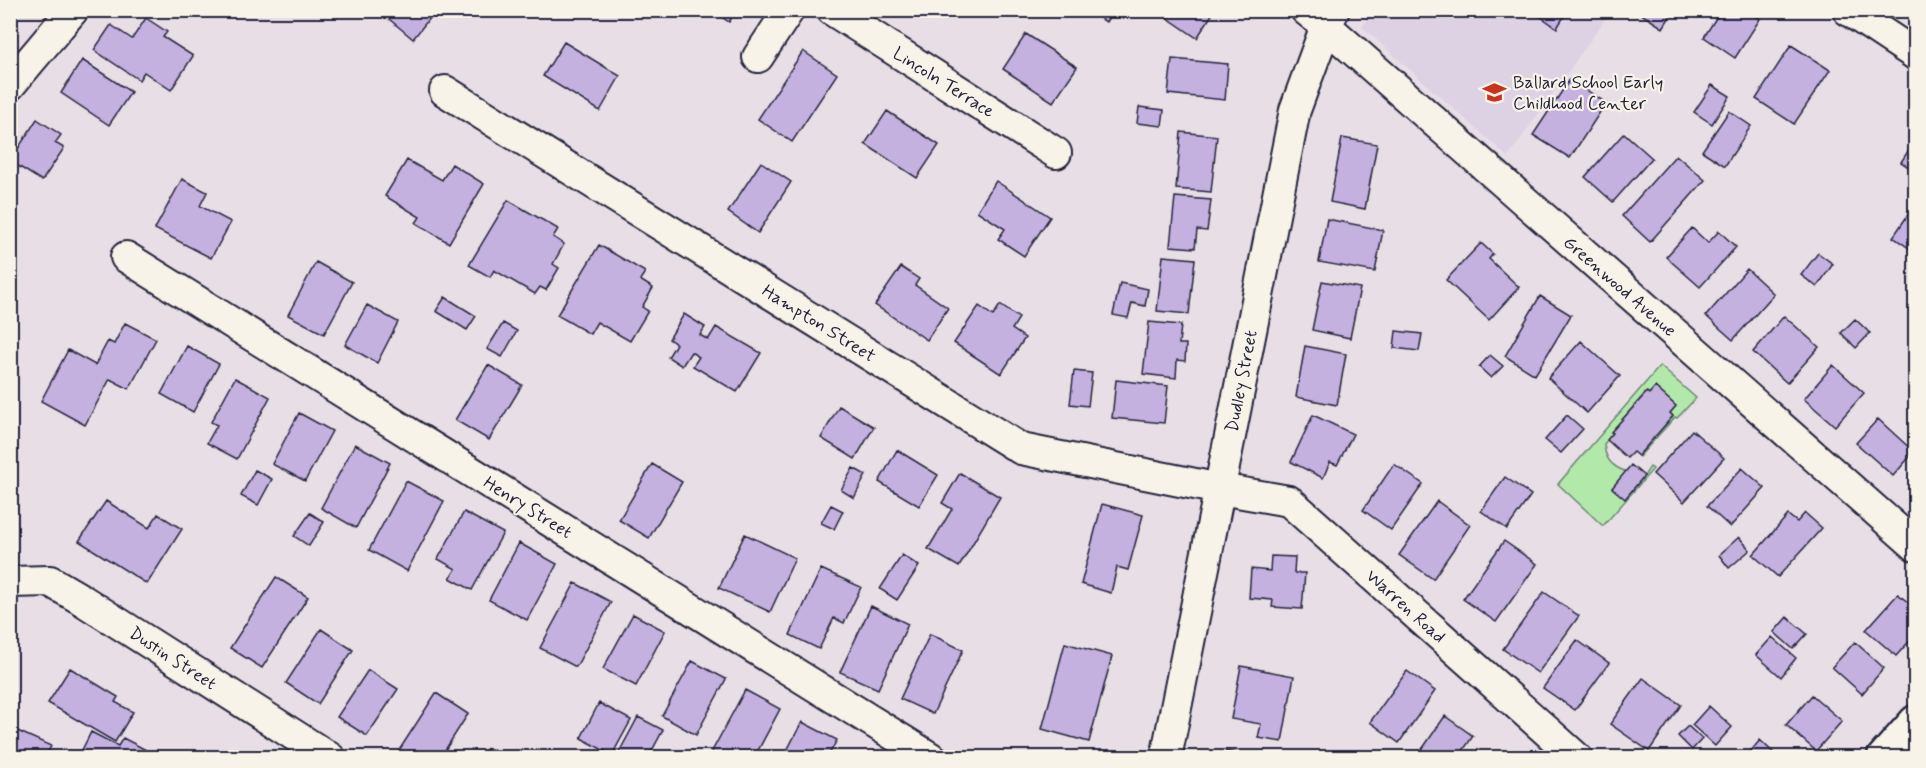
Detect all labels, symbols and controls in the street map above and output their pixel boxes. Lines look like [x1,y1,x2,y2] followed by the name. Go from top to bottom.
[888,42,999,124] street label: Lincoln Terrace
[1513,71,1663,116] place label: Ballard School Early Childhood Center
[1482,79,1508,105] school or university icon: Ballard School Early Childhood Center
[1558,231,1681,343] street label: Greenwood Avenue
[757,279,880,368] street label: Hampton Street
[1220,328,1264,434] street label: Dudley Street
[478,471,577,545] street label: Henry Street
[1360,565,1450,649] street label: Warren Road
[124,622,221,696] street label: Dustin Street

